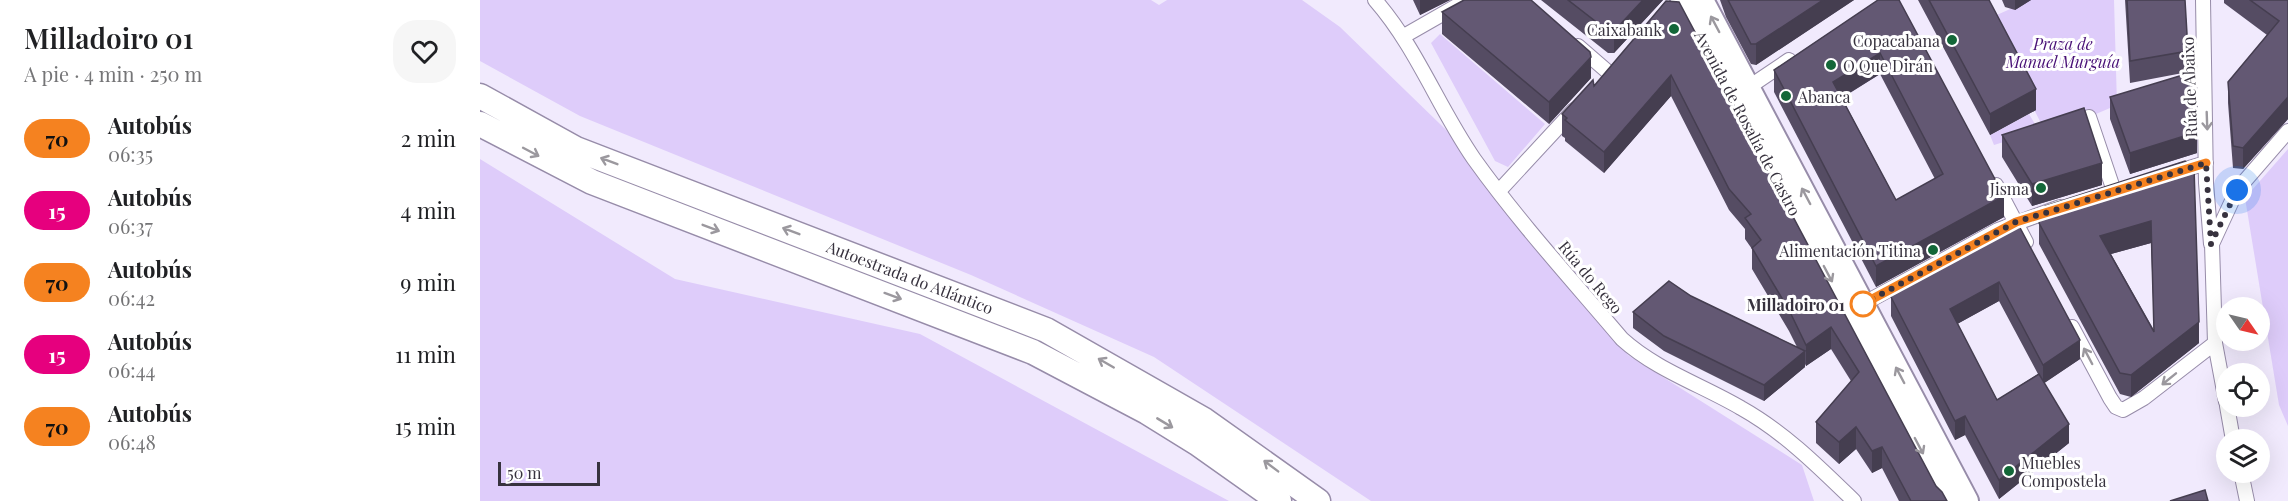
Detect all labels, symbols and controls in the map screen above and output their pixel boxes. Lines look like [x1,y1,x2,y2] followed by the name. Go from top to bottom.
[1709,16,1721,33] one-way arrow
[24,19,193,56] text: Milladoiro 01
[1587,19,1662,40] place label: Caixabank
[393,20,456,83] button: heart
[1667,22,1681,36] marker: Caixabank
[1690,26,1806,219] street label: Avenida de Rosalía de Castro
[1853,30,1940,51] place label: Copacabana
[1945,33,1959,47] marker: Copacabana
[2005,33,2120,72] park label: Praza de Manuel Murguía
[2177,36,2201,138] street label: Rúa de Abaixo
[1843,55,1933,76] place label: O Que Dirán
[1824,58,1838,72] marker: O Que Dirán
[24,60,202,87] text: A pie · 4 min · 250 m
[1797,86,1850,107] place label: Abanca
[1779,89,1793,103] marker: Abanca
[108,110,192,140] text: Autobús
[2201,111,2212,131] one-way arrow
[401,123,456,153] text: 2 min
[45,124,69,152] text: 70
[108,140,153,167] text: 06:35
[522,147,540,158] one-way arrow
[600,155,619,166] one-way arrow
[2222,175,2252,205] your location
[1989,178,2029,199] place label: Jisma
[2034,181,2048,195] marker: Jisma
[108,182,192,212] text: Autobús
[1800,188,1812,205] one-way arrow
[401,195,456,225] text: 4 min
[48,196,66,224] text: 15
[108,212,153,239] text: 06:37
[701,223,719,234] one-way arrow
[782,225,801,236] one-way arrow
[823,235,996,319] street label: Autoestrada do Atlántico
[1554,236,1628,318] street label: Rúa do Rego
[1778,240,1921,261] place label: Alimentación Titina
[1926,243,1940,257] marker: Alimentación Titina
[108,254,192,284] text: Autobús
[1823,264,1834,282] one-way arrow
[400,267,456,297] text: 9 min
[45,268,69,296] text: 70
[108,284,155,311] text: 06:42
[1850,291,1876,317] marker: Milladoiro 01
[883,292,902,303] one-way arrow
[1747,294,1845,315] place label: Milladoiro 01
[2216,297,2270,351] north arrow
[2216,297,2270,483] map controls
[108,326,192,356] text: Autobús
[395,339,456,369] text: 11 min
[48,340,66,368] text: 15
[2082,348,2094,365] one-way arrow
[108,356,155,383] text: 06:44
[1098,357,1115,369] one-way arrow
[2216,363,2270,417] button: locate
[1894,366,1906,384] one-way arrow
[2161,372,2177,385] one-way arrow
[108,398,192,428] text: Autobús
[395,411,456,441] text: 15 min
[45,412,69,440] text: 70
[1156,418,1173,430] one-way arrow
[108,428,156,455] text: 06:48
[2216,429,2270,483] button: layers
[1914,437,1925,455] one-way arrow
[2021,452,2107,491] place label: Muebles Compostela
[498,459,600,486] scale bar
[1264,460,1280,472] one-way arrow
[507,462,541,483] text: 50 m
[2002,464,2016,478] marker: Muebles Compostela

